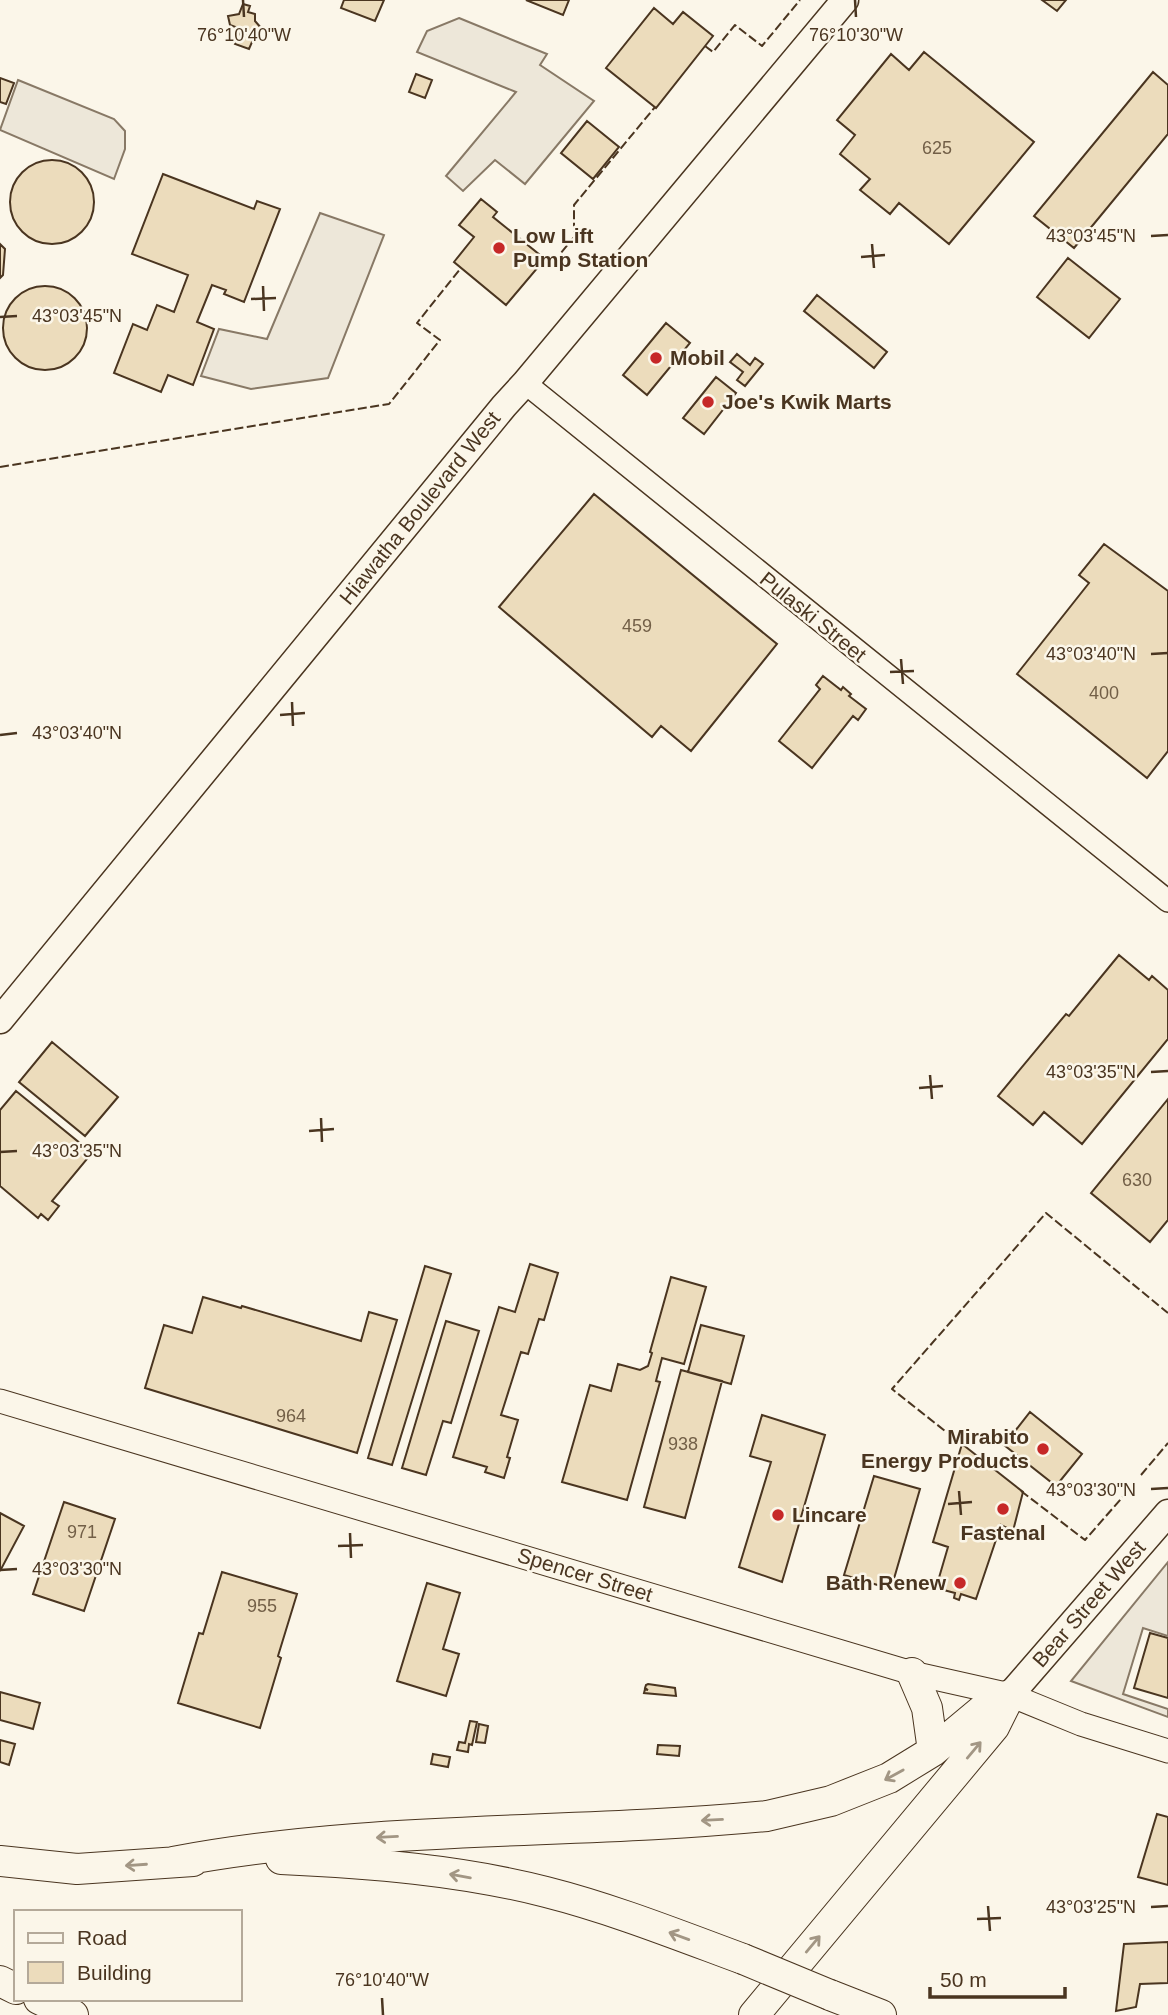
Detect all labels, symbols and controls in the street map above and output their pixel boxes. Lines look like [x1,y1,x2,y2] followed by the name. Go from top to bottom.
[197,25,291,45] text: 76°10'40"W
[809,25,903,45] text: 76°10'30"W
[922,138,952,158] house number: 625
[513,224,648,271] place label: Low Lift Pump Station
[1046,226,1136,246] text: 43°03'45"N
[491,240,507,256] marker: Low Lift Pump Station
[32,306,122,326] text: 43°03'45"N
[670,346,725,369] place label: Mobil
[648,350,664,366] marker: Mobil
[722,390,892,413] place label: Joe's Kwik Marts
[700,394,716,410] marker: Joe's Kwik Marts
[335,407,505,609] street label: Hiawatha Boulevard West
[756,567,871,666] street label: Pulaski Street
[622,616,652,636] house number: 459
[1046,644,1136,664] text: 43°03'40"N
[1089,683,1119,703] house number: 400
[32,723,122,743] text: 43°03'40"N
[1046,1062,1136,1082] text: 43°03'35"N
[32,1141,122,1161] text: 43°03'35"N
[1122,1170,1152,1190] house number: 630
[276,1406,306,1426] house number: 964
[861,1425,1029,1472] place label: Mirabito Energy Products
[668,1434,698,1454] house number: 938
[1035,1441,1051,1457] marker: Mirabito Energy Products
[1046,1480,1136,1500] text: 43°03'30"N
[995,1501,1011,1517] marker: Fastenal
[792,1503,867,1526] place label: Lincare
[770,1507,786,1523] marker: Lincare
[960,1521,1046,1544] place label: Fastenal
[67,1522,97,1542] house number: 971
[1028,1536,1150,1671] street label: Bear Street West
[515,1543,656,1606] street label: Spencer Street
[32,1559,122,1579] text: 43°03'30"N
[826,1571,947,1594] place label: Bath Renew
[952,1575,968,1591] marker: Bath Renew
[247,1596,277,1616] house number: 955
[966,1742,982,1760] one-way arrow
[884,1768,904,1782] one-way arrow
[701,1814,724,1827] one-way arrow
[376,1831,399,1844] one-way arrow
[125,1859,148,1872] one-way arrow
[449,1869,472,1882] one-way arrow
[1046,1897,1136,1917] text: 43°03'25"N
[14,1910,242,2001] legend
[77,1926,127,1949] text: Road
[669,1928,691,1941] one-way arrow
[805,1935,821,1953] one-way arrow
[930,1955,1065,1999] scale bar
[77,1961,152,1984] text: Building
[940,1968,987,1991] text: 50 m
[335,1970,429,1990] text: 76°10'40"W

